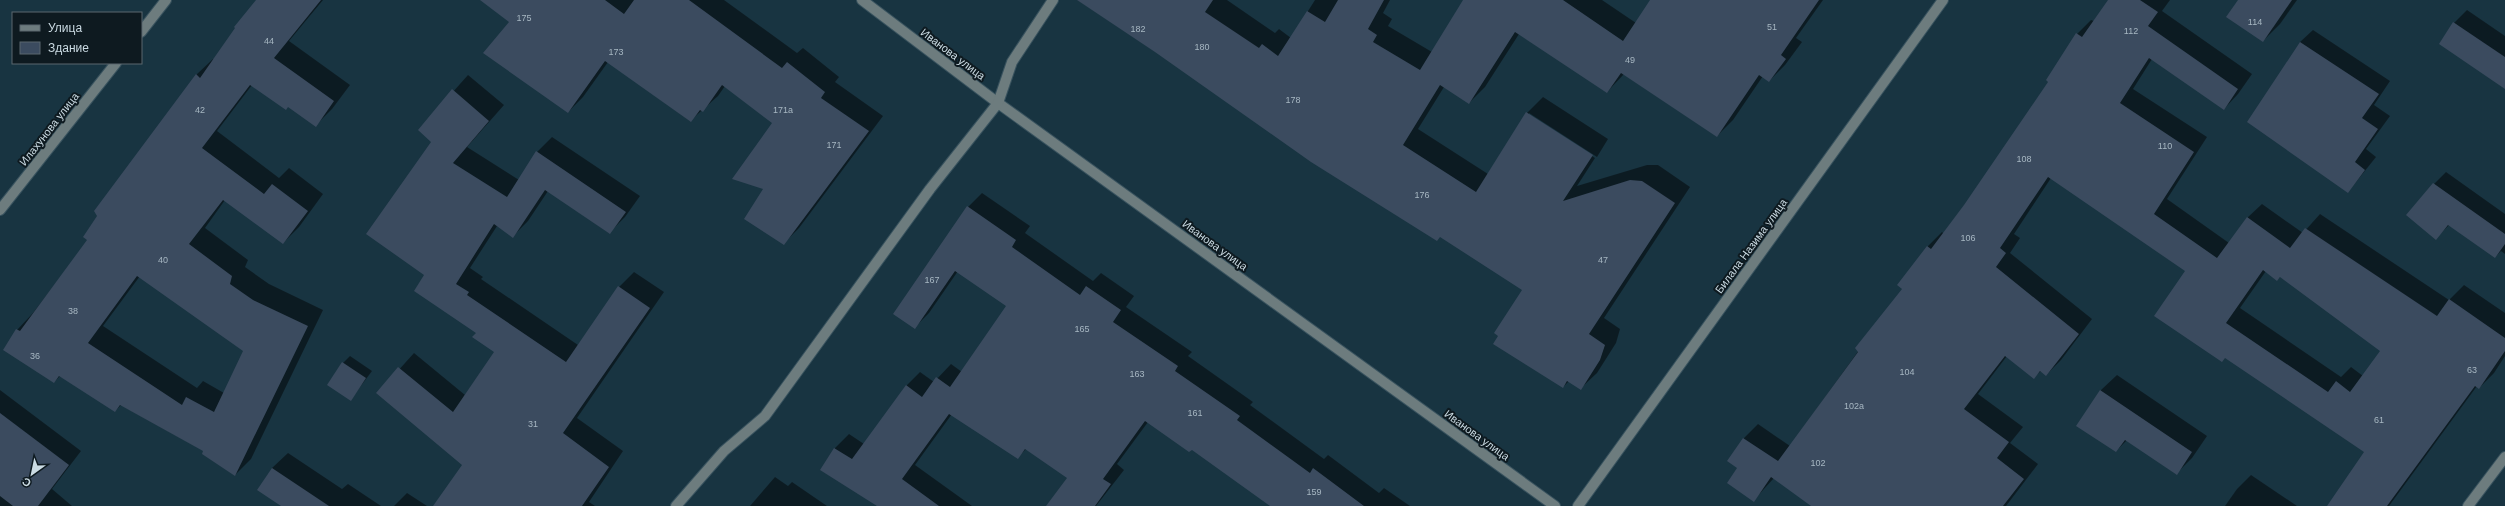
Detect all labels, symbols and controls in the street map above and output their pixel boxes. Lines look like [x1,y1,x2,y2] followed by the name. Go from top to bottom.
[12,12,142,64] legend
[516,13,532,23] house number: 175
[2248,17,2262,27] house number: 114
[48,21,82,35] text: Улица
[1767,22,1777,32] house number: 51
[1130,24,1146,34] house number: 182
[919,26,988,83] street label: Иванова улица
[2124,26,2138,36] house number: 112
[264,36,274,46] house number: 44
[48,41,89,55] text: Здание
[1194,42,1210,52] house number: 180
[608,47,624,57] house number: 173
[1625,55,1635,65] house number: 49
[17,90,82,168] street label: Илахунова улица
[1285,95,1301,105] house number: 178
[195,105,205,115] house number: 42
[773,105,793,115] house number: 171а
[826,140,842,150] house number: 171
[2158,141,2172,151] house number: 110
[2016,154,2032,164] house number: 108
[1414,190,1430,200] house number: 176
[1713,196,1790,295] street label: Билала Назима улица
[1180,217,1250,273] street label: Иванова улица
[1960,233,1976,243] house number: 106
[158,255,168,265] house number: 40
[1598,255,1608,265] house number: 47
[924,275,940,285] house number: 167
[68,306,78,316] house number: 38
[1074,324,1090,334] house number: 165
[30,351,40,361] house number: 36
[2467,365,2477,375] house number: 63
[1899,367,1915,377] house number: 104
[1129,369,1145,379] house number: 163
[1844,401,1864,411] house number: 102а
[1442,407,1512,463] street label: Иванова улица
[1187,408,1203,418] house number: 161
[2374,415,2384,425] house number: 61
[528,419,538,429] house number: 31
[12,454,52,494] north arrow
[1810,458,1826,468] house number: 102
[20,475,33,490] text: С
[1306,487,1322,497] house number: 159

